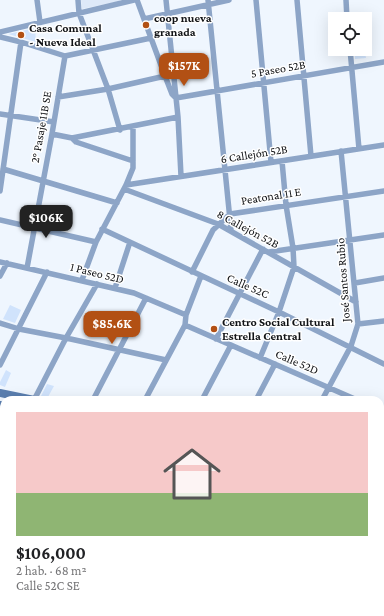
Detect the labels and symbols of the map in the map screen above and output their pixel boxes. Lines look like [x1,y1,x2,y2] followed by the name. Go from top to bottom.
[154,11,212,39] place label: coop nueva granada
[141,20,151,30] marker: coop nueva granada
[29,21,102,49] place label: Casa Comunal - Nueva Ideal
[16,30,26,40] marker: Casa Comunal - Nueva Ideal
[156,53,212,87] pin: $157K
[250,57,307,81] street label: 5 Paseo 52B
[28,89,54,164] street label: 2° Pasaje 11B SE
[219,142,289,166] street label: 6 Callejón 52B
[240,184,302,208] street label: Peatonal 11 E
[18,205,74,239] pin: $106K
[215,207,282,251] street label: 8 Callejón 52B
[333,237,353,324] street label: José Santos Rubio
[69,260,125,286] street label: 1 Paseo 52D
[225,271,271,301] street label: Calle 52C
[79,311,145,345] pin: $85.6K
[222,315,335,343] place label: Centro Social Cultural Estrella Central
[209,324,219,334] marker: Centro Social Cultural Estrella Central
[273,347,321,377] street label: Calle 52D

